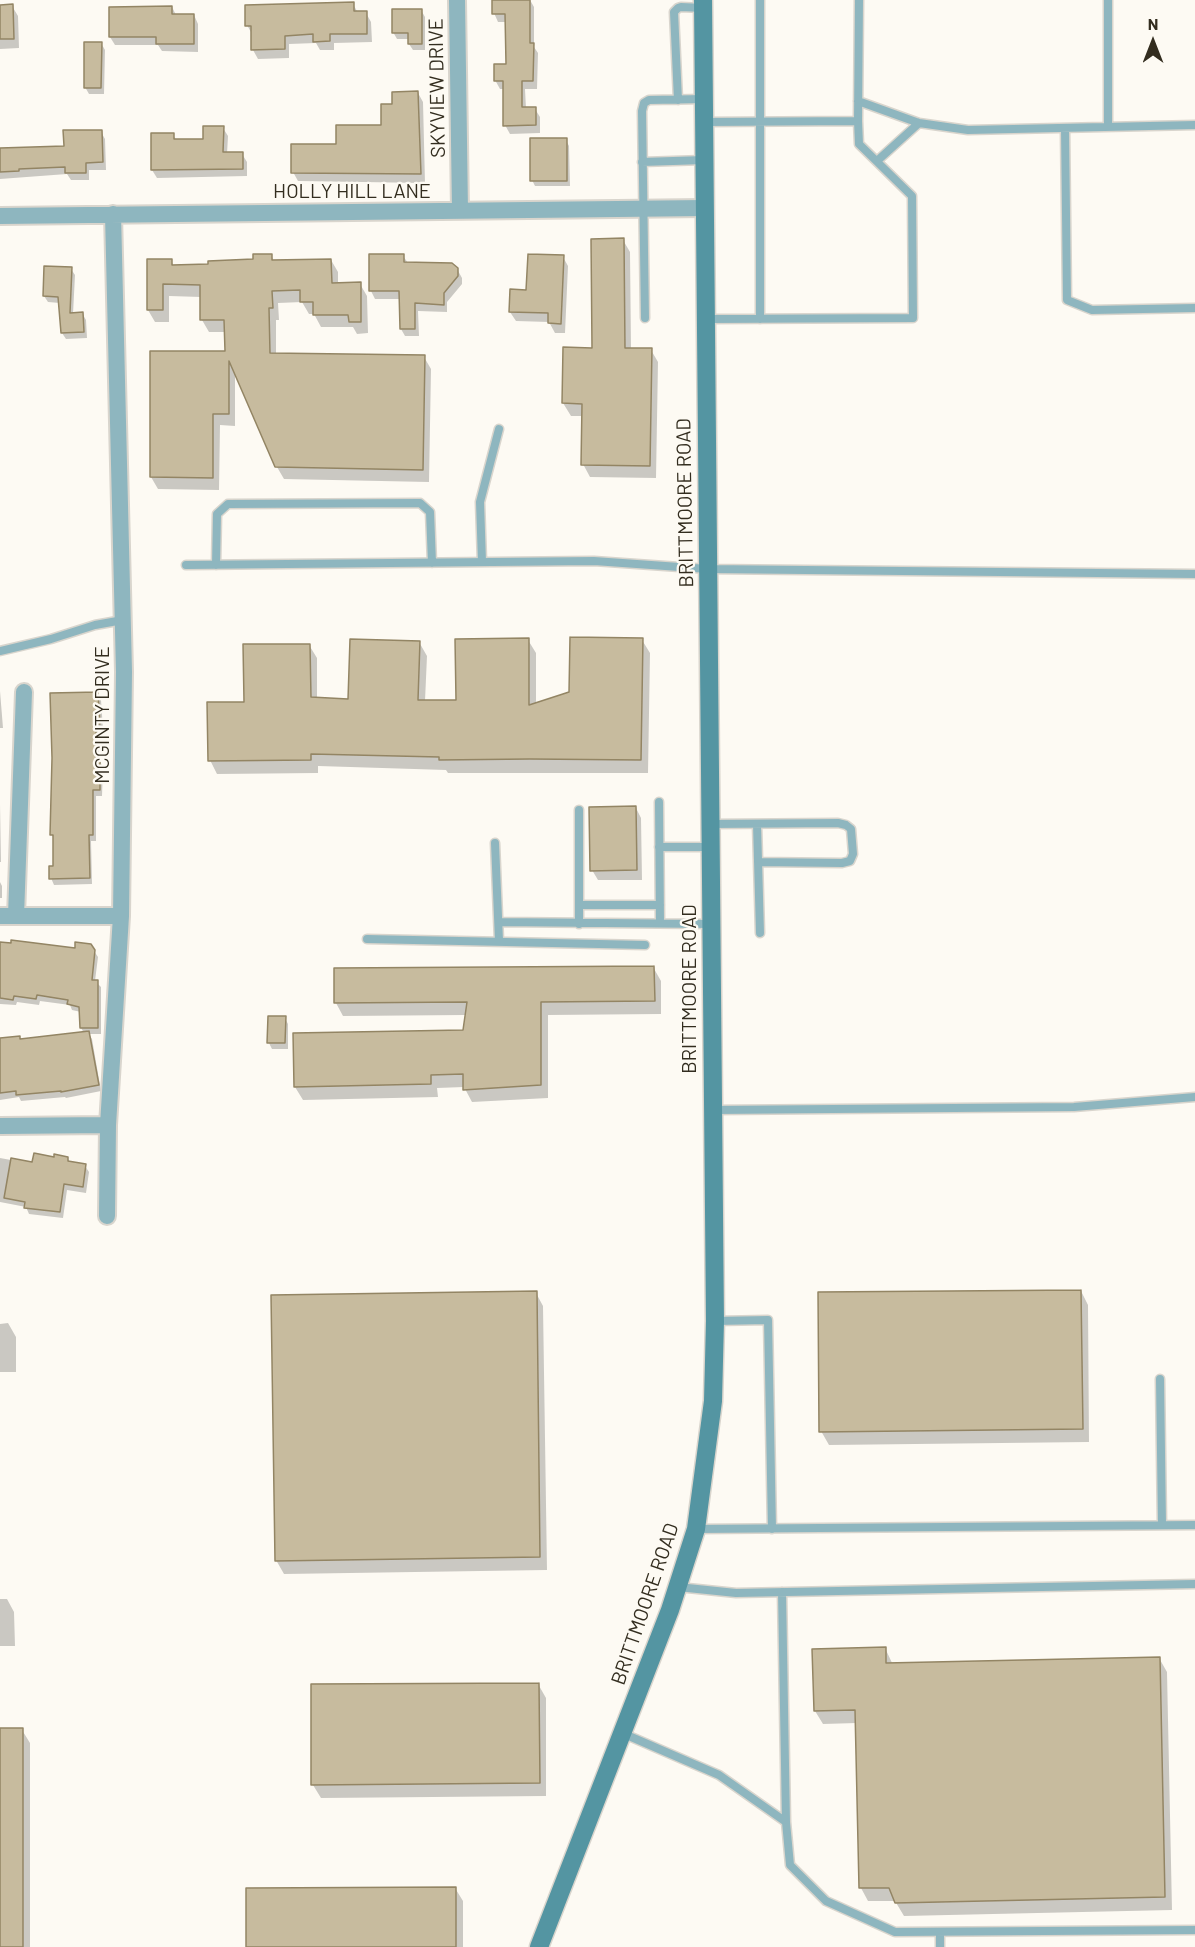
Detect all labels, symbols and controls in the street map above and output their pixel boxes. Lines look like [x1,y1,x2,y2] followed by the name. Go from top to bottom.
[1123,12,1183,72] north arrow
[1148,14,1158,33] text: N
[424,18,450,158] street label: SKYVIEW DRIVE
[273,179,431,203] street label: HOLLY HILL LANE
[672,418,698,588] street label: BRITTMOORE ROAD
[90,646,114,784] street label: MCGINTY DRIVE
[677,904,701,1074] street label: BRITTMOORE ROAD
[606,1520,684,1688] street label: BRITTMOORE ROAD

